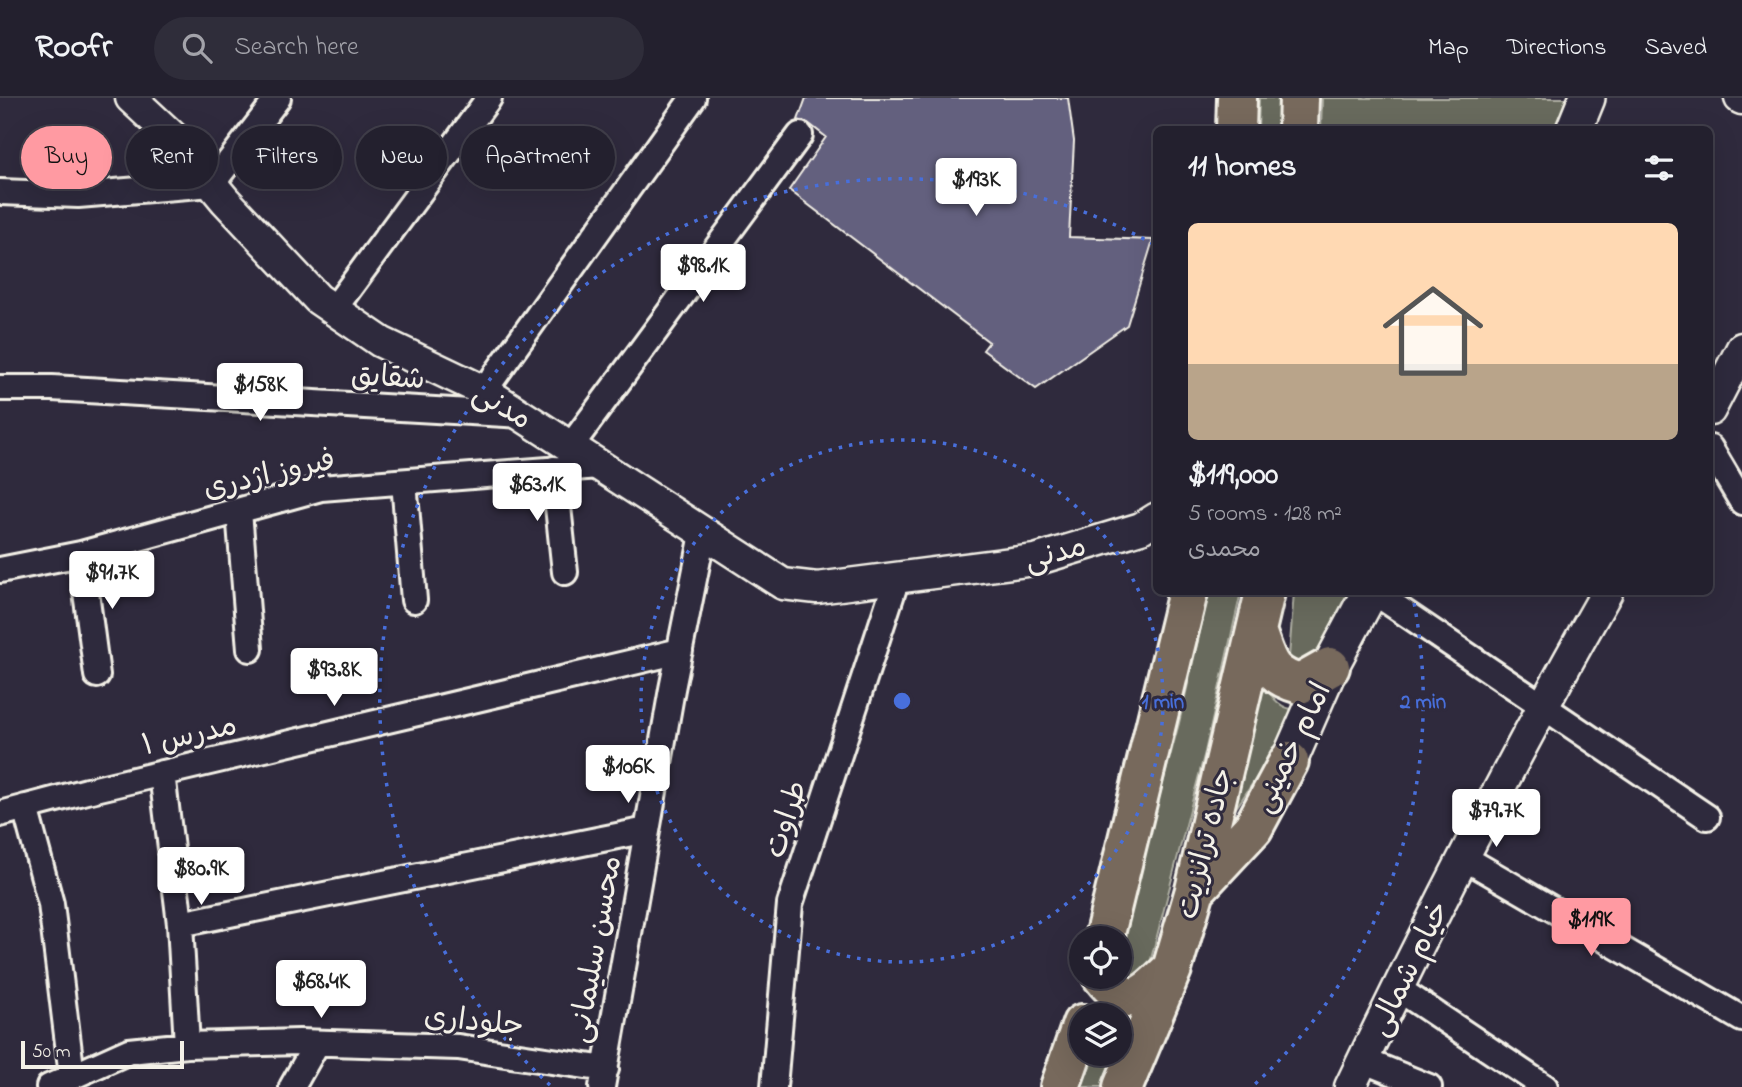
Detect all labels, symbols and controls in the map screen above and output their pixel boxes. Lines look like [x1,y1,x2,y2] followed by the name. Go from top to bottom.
[154,17,644,80] search box
[35,24,112,72] text: Roofr
[178,29,216,67] icon: search
[234,29,359,67] text: Search here
[1428,31,1469,66] text: Map
[1507,31,1606,66] text: Directions
[1644,31,1707,66] text: Saved
[21,126,112,189] chip: Buy
[126,126,218,189] chip: Rent
[232,126,342,189] chip: Filters
[356,126,447,189] chip: New
[461,126,615,189] chip: Apartment
[1188,146,1296,190] text: 11 homes
[1640,149,1678,187] icon: filters
[927,158,1025,218] pin: $193K
[952,164,1000,197] text: $193K
[646,244,760,304] pin: $98.1K
[677,250,729,283] text: $98.1K
[1370,268,1496,394] icon: home
[350,355,426,403] street label: شقایق
[211,364,309,423] pin: $158K
[233,369,287,402] text: $158K
[463,373,539,442] street label: مدنی
[199,439,340,512] street label: فیروز اژدری
[1188,454,1278,498] text: $119,000
[480,464,594,523] pin: $63.1K
[509,469,565,502] text: $63.1K
[1188,498,1342,531] text: 5 rooms · 128 m²
[1020,526,1092,584] street label: مدنی
[1188,534,1261,567] text: محمدی
[55,552,169,611] pin: $91.7K
[85,557,139,590] text: $91.7K
[277,648,391,708] pin: $93.8K
[307,654,361,687] text: $93.8K
[1243,675,1344,821] street label: امام خمینی
[1142,688,1184,718] text: 1 min
[1399,688,1446,718] text: 2 min
[890,689,914,713] centre of rings
[138,705,242,769] street label: مدرس ۱
[579,746,677,805] pin: $106K
[602,751,654,784] text: $106K
[1167,763,1247,924] street label: جاده ترانزیت
[755,775,821,864] street label: طراوت
[1439,790,1553,849] pin: $79.7K
[1468,795,1524,828] text: $79.7K
[144,848,258,907] pin: $80.9K
[559,852,635,1047] street label: محسن سلیمانی
[173,853,229,886] text: $80.9K
[1359,894,1463,1045] street label: خیام شمالی
[1542,898,1640,958] pin: $119K
[1568,904,1614,937] text: $119K
[1069,926,1132,1066] map controls
[1069,926,1132,989] button: locate
[264,960,378,1020] pin: $68.4K
[292,966,350,999] text: $68.4K
[422,996,526,1050] street label: جلوداری
[1069,1003,1132,1066] button: layers
[21,1038,184,1070] scale bar
[32,1039,71,1066] text: 50 m

